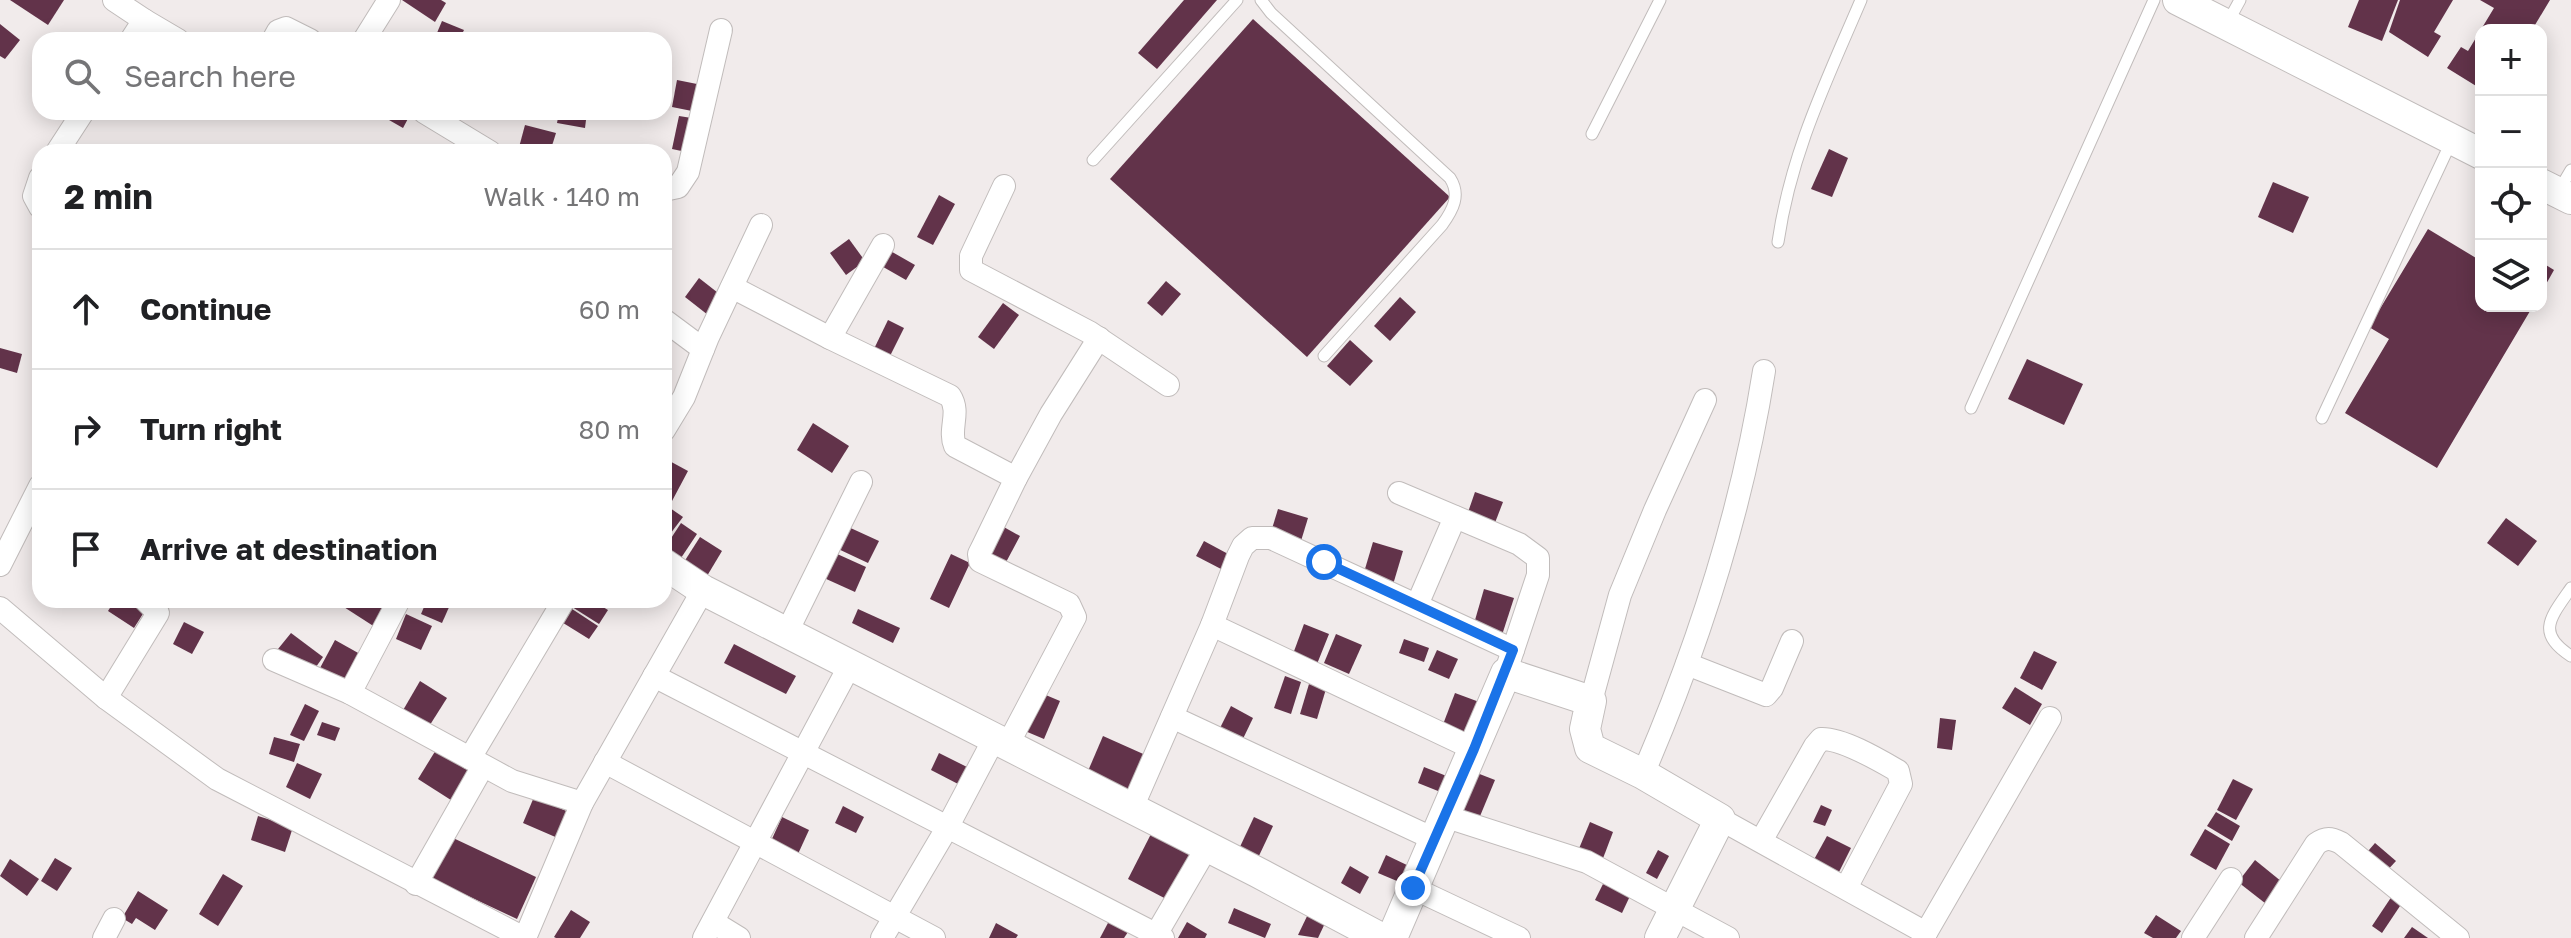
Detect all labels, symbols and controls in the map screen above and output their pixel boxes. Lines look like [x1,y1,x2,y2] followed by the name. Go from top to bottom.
[2475,24,2547,312] map controls
[2475,24,2547,96] button: +
[32,32,672,120] search box
[60,54,104,98] icon: search
[124,58,296,94] text: Search here
[2475,96,2547,168] button: −
[2475,168,2547,240] button: locate
[64,176,153,216] text: 2 min
[483,181,640,212] text: Walk · 140 m
[2475,240,2547,312] button: layers
[64,287,108,331] icon: ahead
[140,291,271,327] text: Continue
[579,294,640,325] text: 60 m
[64,407,108,451] icon: right
[140,411,282,447] text: Turn right
[579,414,640,445] text: 80 m
[64,527,108,571] icon: arrive
[140,531,437,567] text: Arrive at destination
[1306,544,1342,580] route start
[1395,870,1431,906] route end

